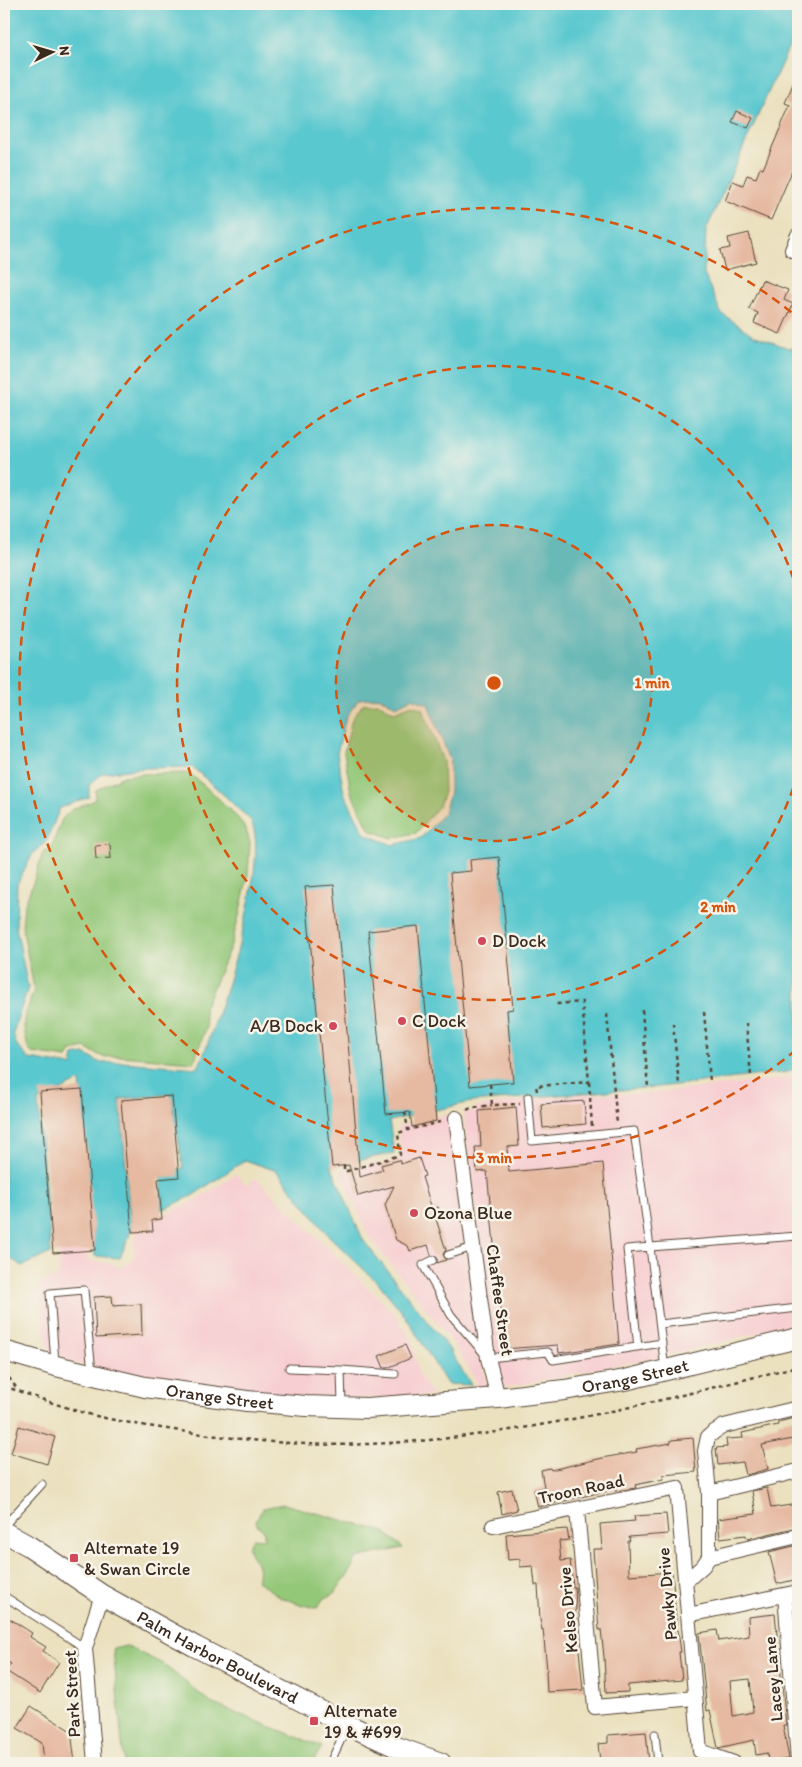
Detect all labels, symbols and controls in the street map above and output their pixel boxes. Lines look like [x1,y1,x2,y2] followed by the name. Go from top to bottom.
[28,28,78,78] north arrow
[56,45,73,56] text: N
[485,674,503,692] centre of rings
[635,674,670,692] text: 1 min
[700,898,737,916] text: 2 min
[492,930,546,952] place label: D Dock
[476,935,488,947] marker: D Dock
[412,1010,466,1032] place label: C Dock
[250,1015,323,1037] place label: A/B Dock
[396,1015,408,1027] marker: C Dock
[327,1020,339,1032] marker: A/B Dock
[476,1149,513,1167] text: 3 min
[424,1202,512,1224] place label: Ozona Blue
[408,1207,420,1219] marker: Ozona Blue
[481,1243,519,1358] street label: Chaffee Street
[580,1354,691,1398] street label: Orange Street
[164,1379,275,1414] street label: Orange Street
[536,1469,626,1509] street label: Troon Road
[84,1537,191,1580] place label: Alternate 19 & Swan Circle
[652,1547,682,1641] street label: Pawky Drive
[68,1552,80,1564] marker: Alternate 19 & Swan Circle
[553,1566,583,1654] street label: Kelso Drive
[133,1606,302,1709] street label: Palm Harbor Boulevard
[758,1636,788,1722] street label: Lacey Lane
[59,1650,85,1738] street label: Park Street
[324,1700,402,1743] place label: Alternate 19 & #699
[308,1715,320,1727] marker: Alternate 19 & #699

